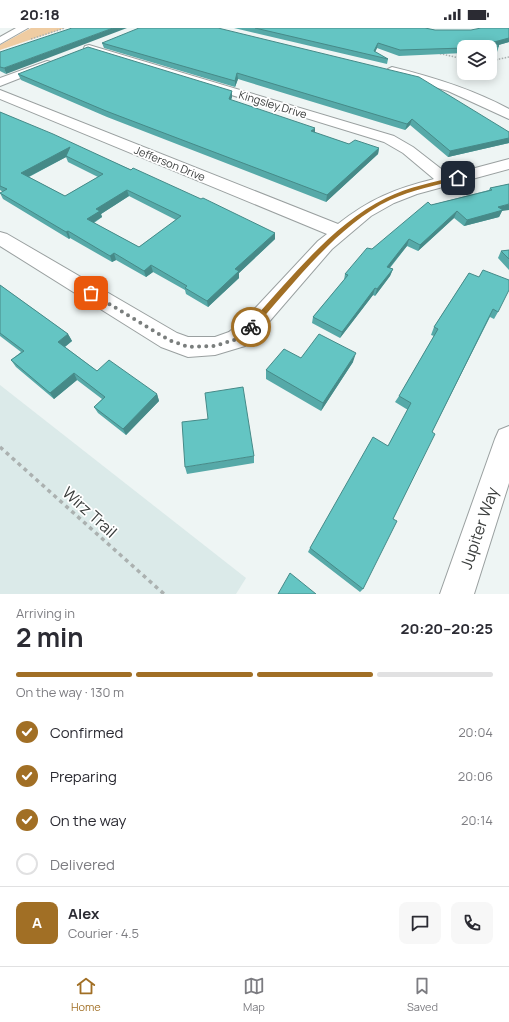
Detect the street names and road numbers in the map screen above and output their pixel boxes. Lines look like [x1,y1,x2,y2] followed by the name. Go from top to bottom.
[237,87,309,122] street label: Kingsley Drive
[132,142,208,184] street label: Jefferson Drive
[58,482,122,542] street label: Wirz Trail
[455,483,504,572] street label: Jupiter Way

